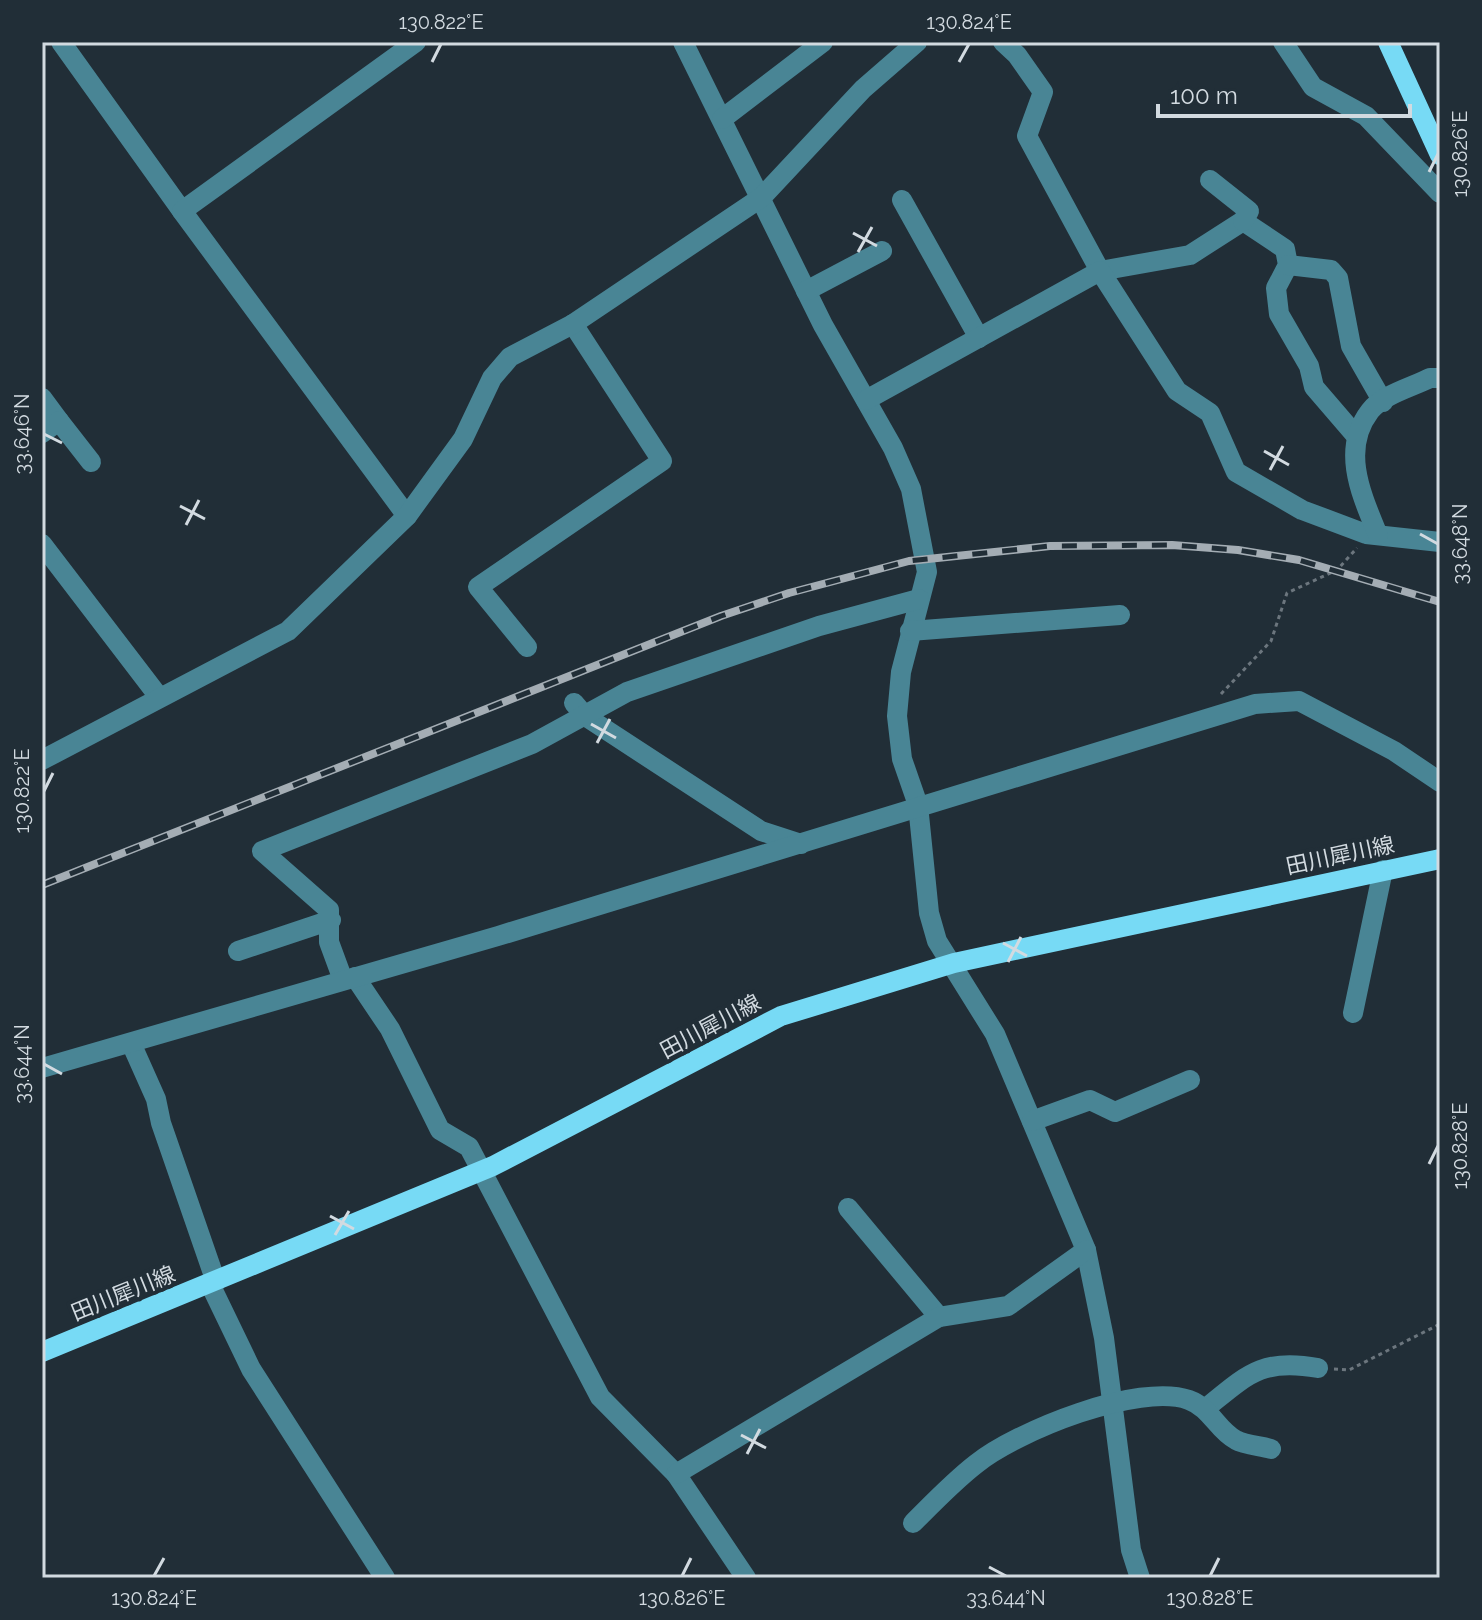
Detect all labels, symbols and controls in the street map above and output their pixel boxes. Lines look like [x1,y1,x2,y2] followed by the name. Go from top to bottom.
[398,10,484,34] text: 130.822°E
[926,10,1012,34] text: 130.824°E
[1158,68,1410,118] scale bar
[1170,81,1238,110] text: 100 m
[1448,110,1472,198] text: 130.826°E
[10,394,34,474] text: 33.646°N
[1448,504,1472,584] text: 33.648°N
[10,748,34,834] text: 130.822°E
[1283,831,1397,879] street label: 田川犀川線
[655,989,765,1063] street label: 田川犀川線
[10,1024,34,1104] text: 33.644°N
[1448,1103,1472,1189] text: 130.828°E
[67,1260,179,1326] street label: 田川犀川線
[111,1586,197,1610] text: 130.824°E
[638,1586,726,1610] text: 130.826°E
[966,1586,1046,1610] text: 33.644°N
[1167,1586,1253,1610] text: 130.828°E

